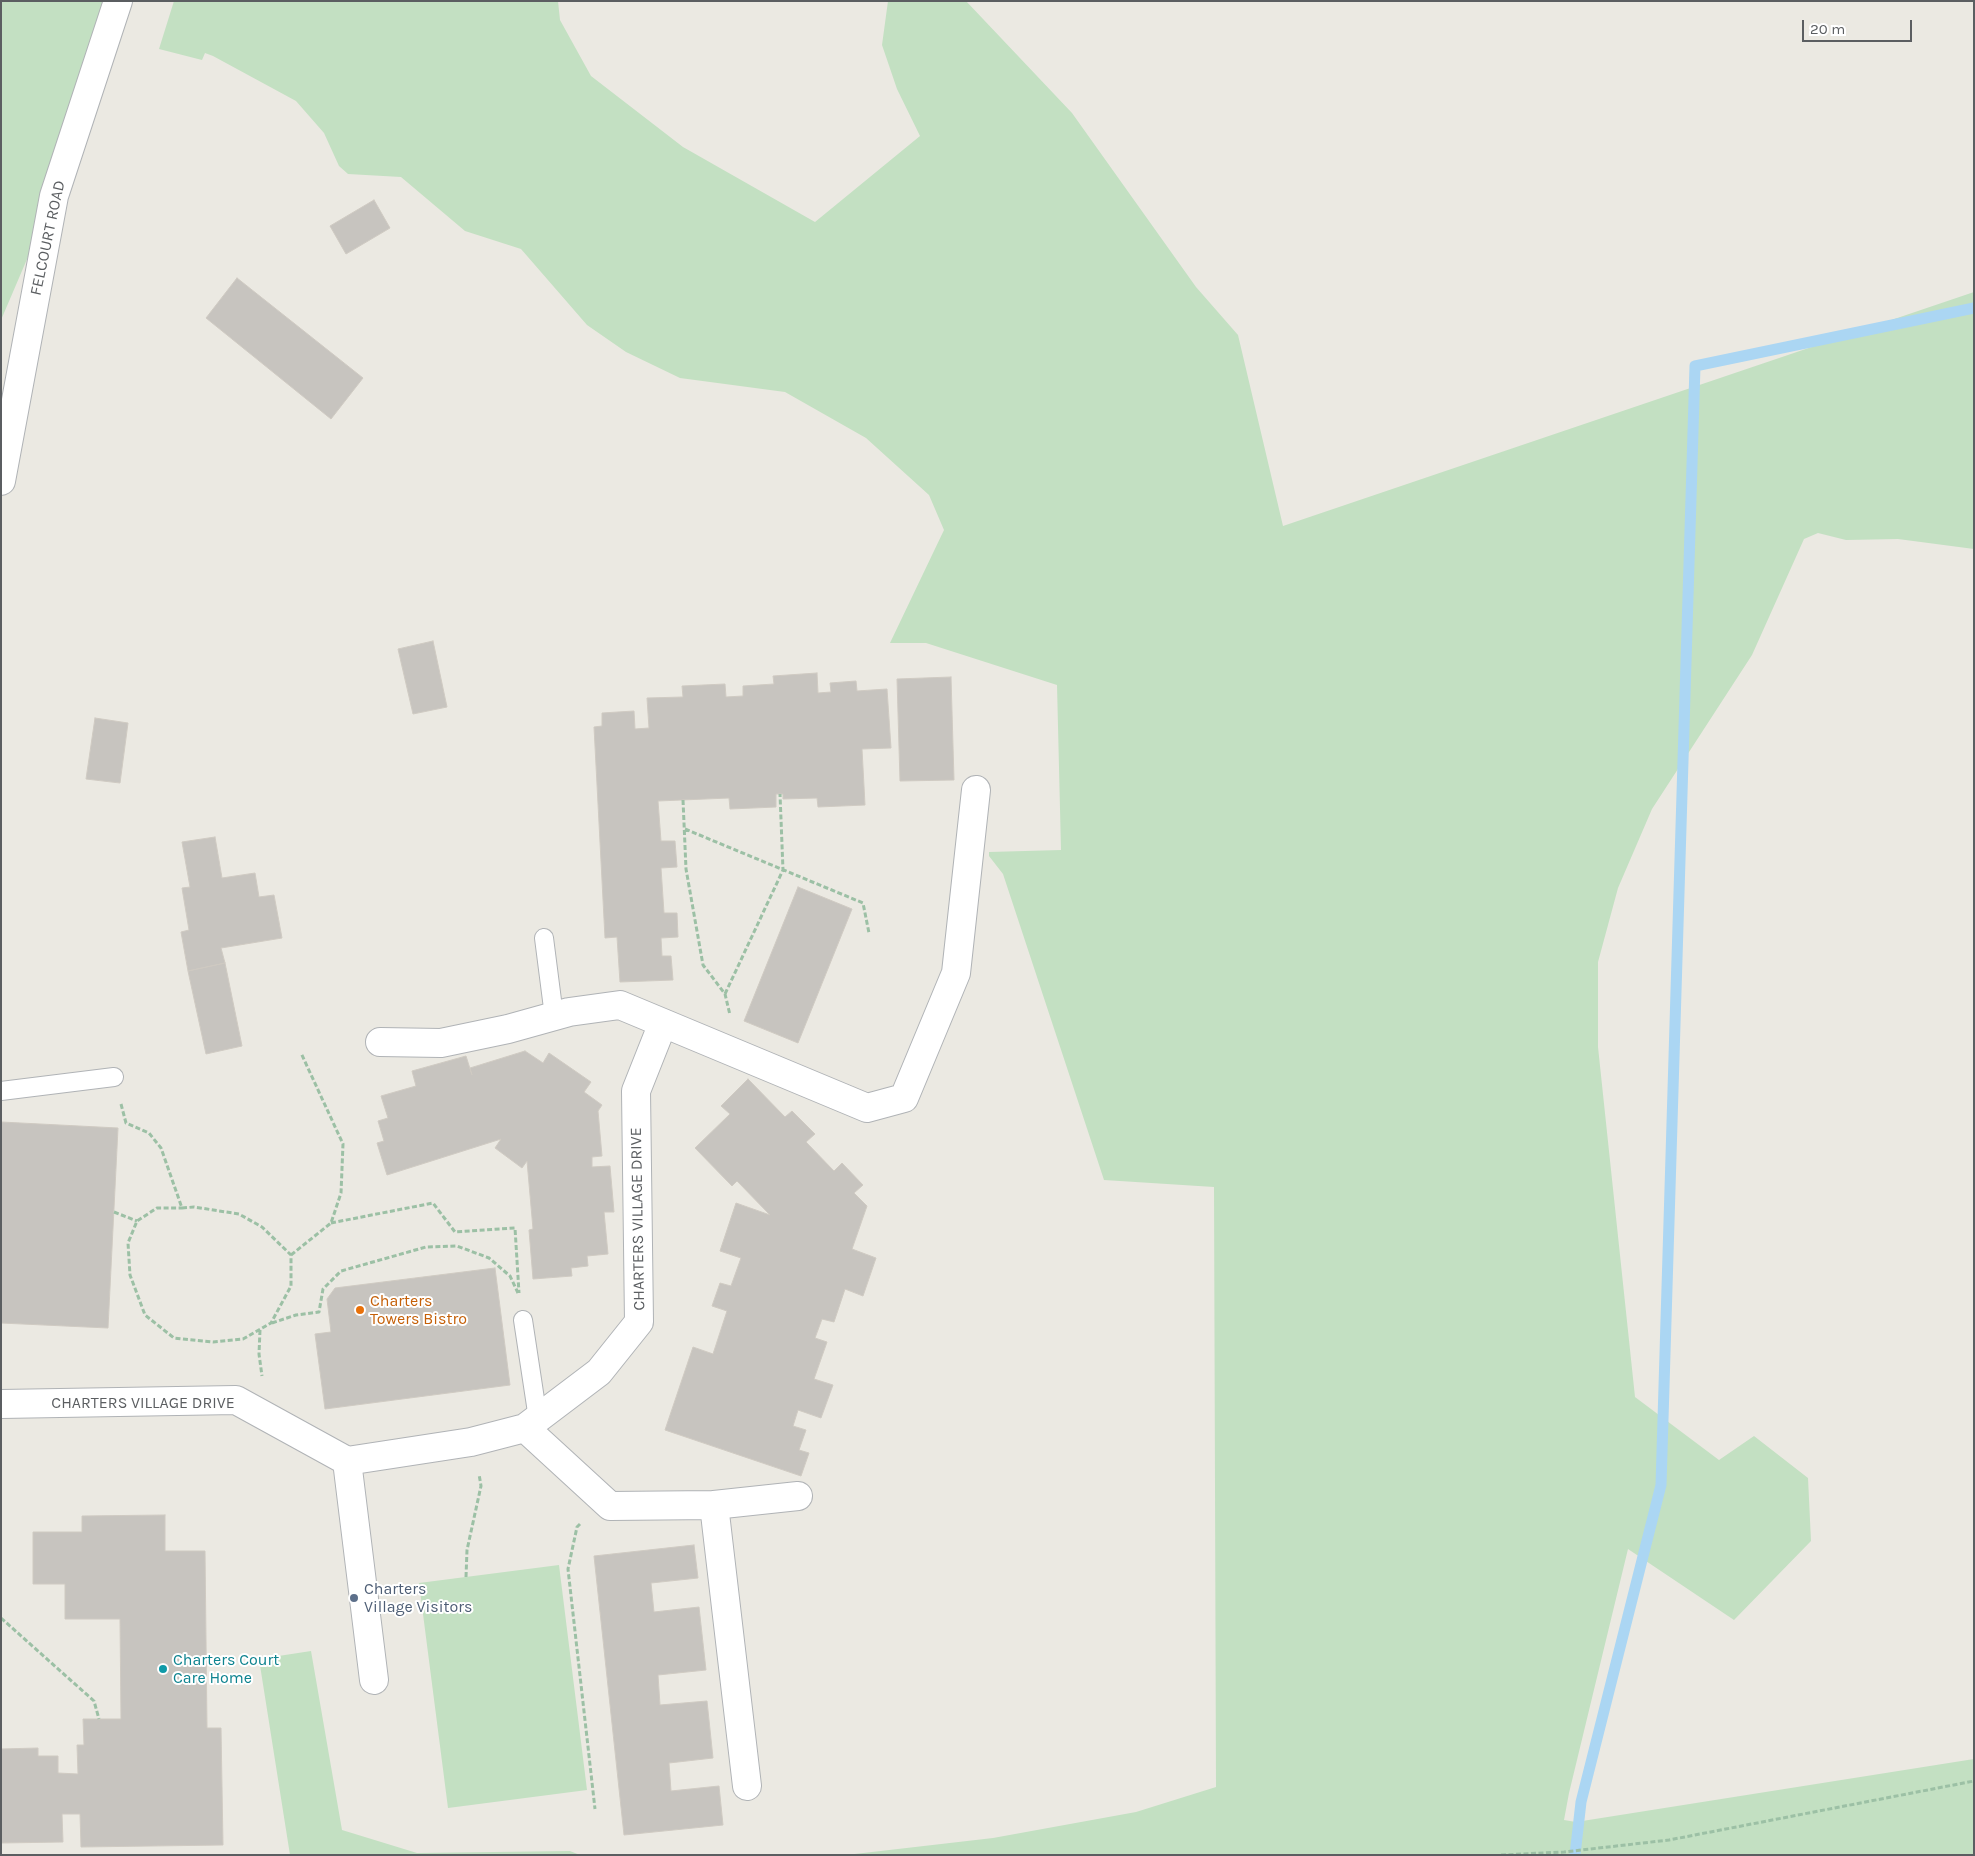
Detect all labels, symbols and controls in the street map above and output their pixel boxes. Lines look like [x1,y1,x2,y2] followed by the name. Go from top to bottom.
[1805,10,1915,42] scale bar
[1810,20,1845,38] text: 20 m
[26,179,70,297] street label: FELCOURT ROAD
[627,1127,649,1311] street label: CHARTERS VILLAGE DRIVE
[370,1291,467,1329] place label: Charters Towers Bistro
[354,1304,366,1316] marker: Charters Towers Bistro
[51,1393,235,1413] street label: CHARTERS VILLAGE DRIVE
[364,1579,472,1617] place label: Charters Village Visitors
[348,1592,360,1604] marker: Charters Village Visitors
[173,1650,279,1688] place label: Charters Court Care Home
[157,1663,169,1675] marker: Charters Court Care Home

